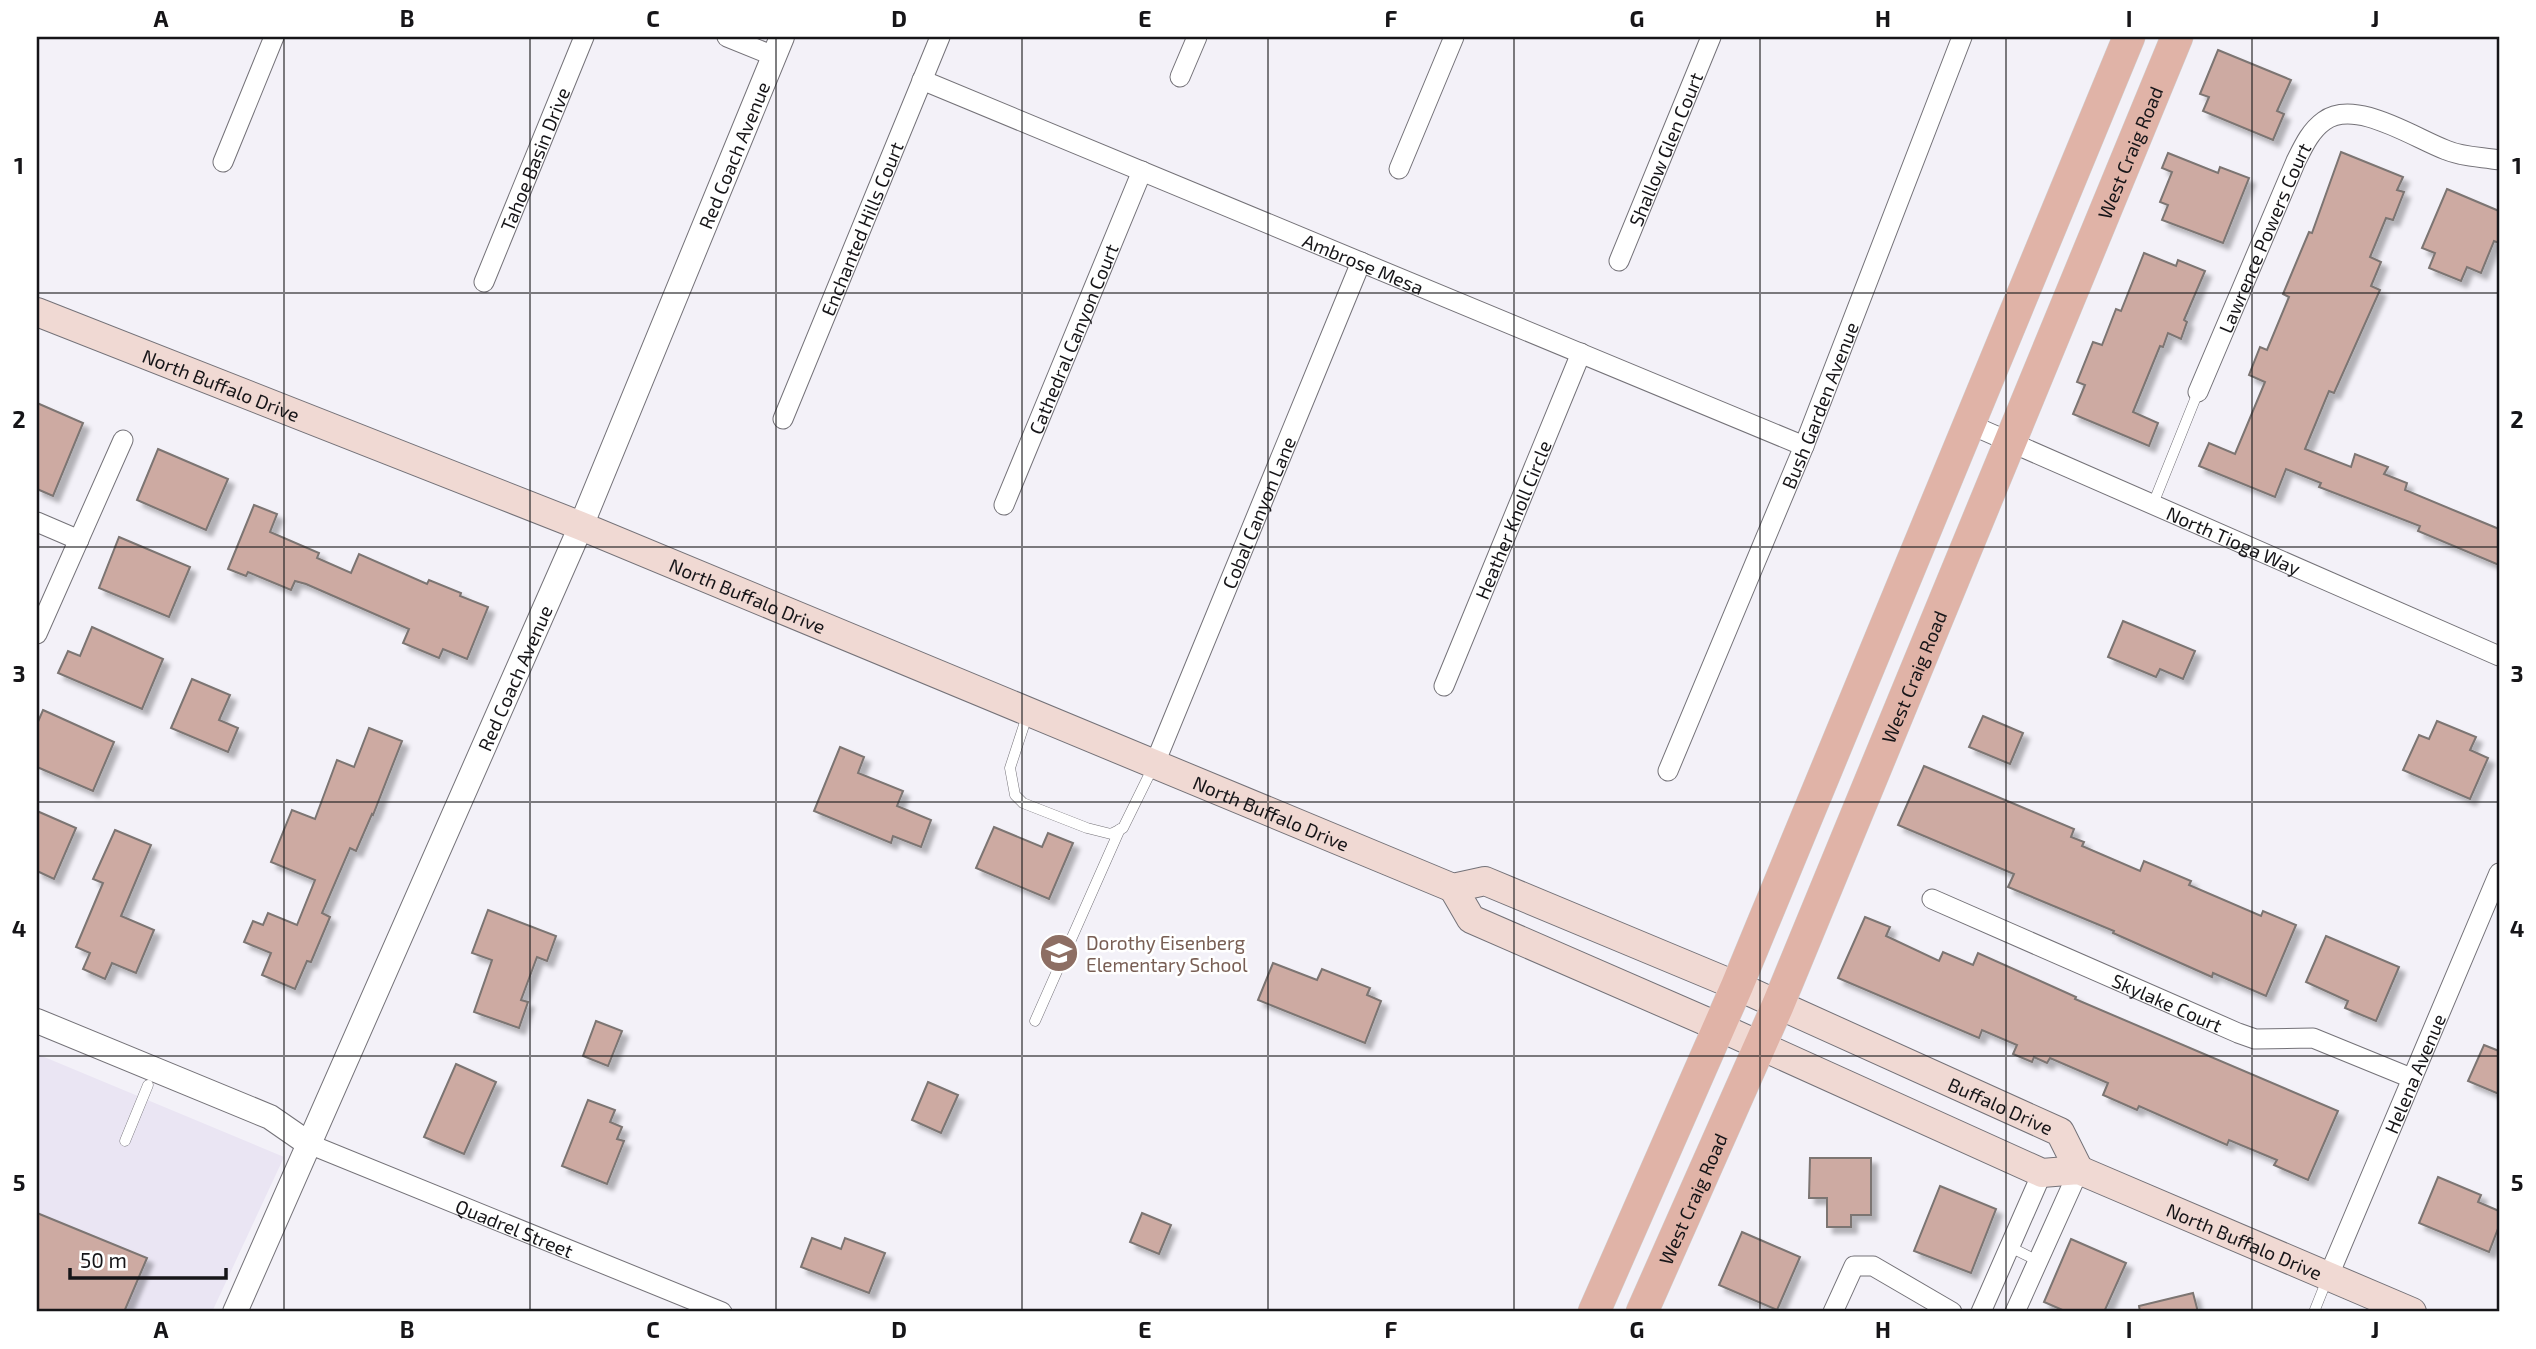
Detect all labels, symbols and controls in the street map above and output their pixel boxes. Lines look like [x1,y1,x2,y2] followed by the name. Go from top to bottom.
[153,4,169,32] text: A
[400,4,414,32] text: B
[646,4,660,32] text: C
[891,4,907,32] text: D
[1138,4,1152,32] text: E
[1385,4,1398,32] text: F
[1630,4,1644,32] text: G
[1875,4,1891,32] text: H
[2126,4,2132,32] text: I
[2371,4,2379,32] text: J
[1623,69,1707,229] street label: Shallow Glen Court
[693,78,774,232] street label: Red Coach Avenue
[2092,83,2167,222] street label: West Craig Road
[495,84,574,234] street label: Tahoe Basin Drive
[815,138,907,319] street label: Enchanted Hills Court
[2213,138,2315,336] street label: Lawrence Powers Court
[14,151,24,179] text: 1
[2512,151,2522,179] text: 1
[1300,228,1427,298] street label: Ambrose Mesa
[1023,240,1122,437] street label: Cathedral Canyon Court
[1776,319,1862,492] street label: Bush Garden Avenue
[139,343,303,426] street label: North Buffalo Drive
[12,405,26,433] text: 2
[2510,405,2524,433] text: 2
[1217,433,1300,592] street label: Cobal Canyon Lane
[1470,437,1555,602] street label: Heather Knoll Circle
[2163,501,2304,579] street label: North Tioga Way
[666,553,829,638] street label: North Buffalo Drive
[472,601,556,754] street label: Red Coach Avenue
[1876,607,1951,746] street label: West Craig Road
[12,659,26,687] text: 3
[2510,659,2524,687] text: 3
[1190,770,1353,855] street label: North Buffalo Drive
[12,914,26,942] text: 4
[2510,914,2524,942] text: 4
[1086,931,1248,976] place label: Dorothy Eisenberg Elementary School
[1038,932,1080,974] school or university icon: Dorothy Eisenberg Elementary School
[2109,968,2226,1036] street label: Skylake Court
[2379,1010,2450,1137] street label: Helena Avenue
[1945,1072,2057,1139] street label: Buffalo Drive
[1653,1129,1731,1268] street label: West Craig Road
[13,1168,25,1196] text: 5
[2511,1168,2523,1196] text: 5
[453,1193,577,1262] street label: Quadrel Street
[2163,1197,2326,1284] street label: North Buffalo Drive
[70,1237,226,1281] scale bar
[80,1247,127,1272] text: 50 m
[153,1315,169,1343] text: A
[400,1315,414,1343] text: B
[646,1315,660,1343] text: C
[891,1315,907,1343] text: D
[1138,1315,1152,1343] text: E
[1385,1315,1398,1343] text: F
[1630,1315,1644,1343] text: G
[1875,1315,1891,1343] text: H
[2126,1315,2132,1343] text: I
[2371,1315,2379,1343] text: J

